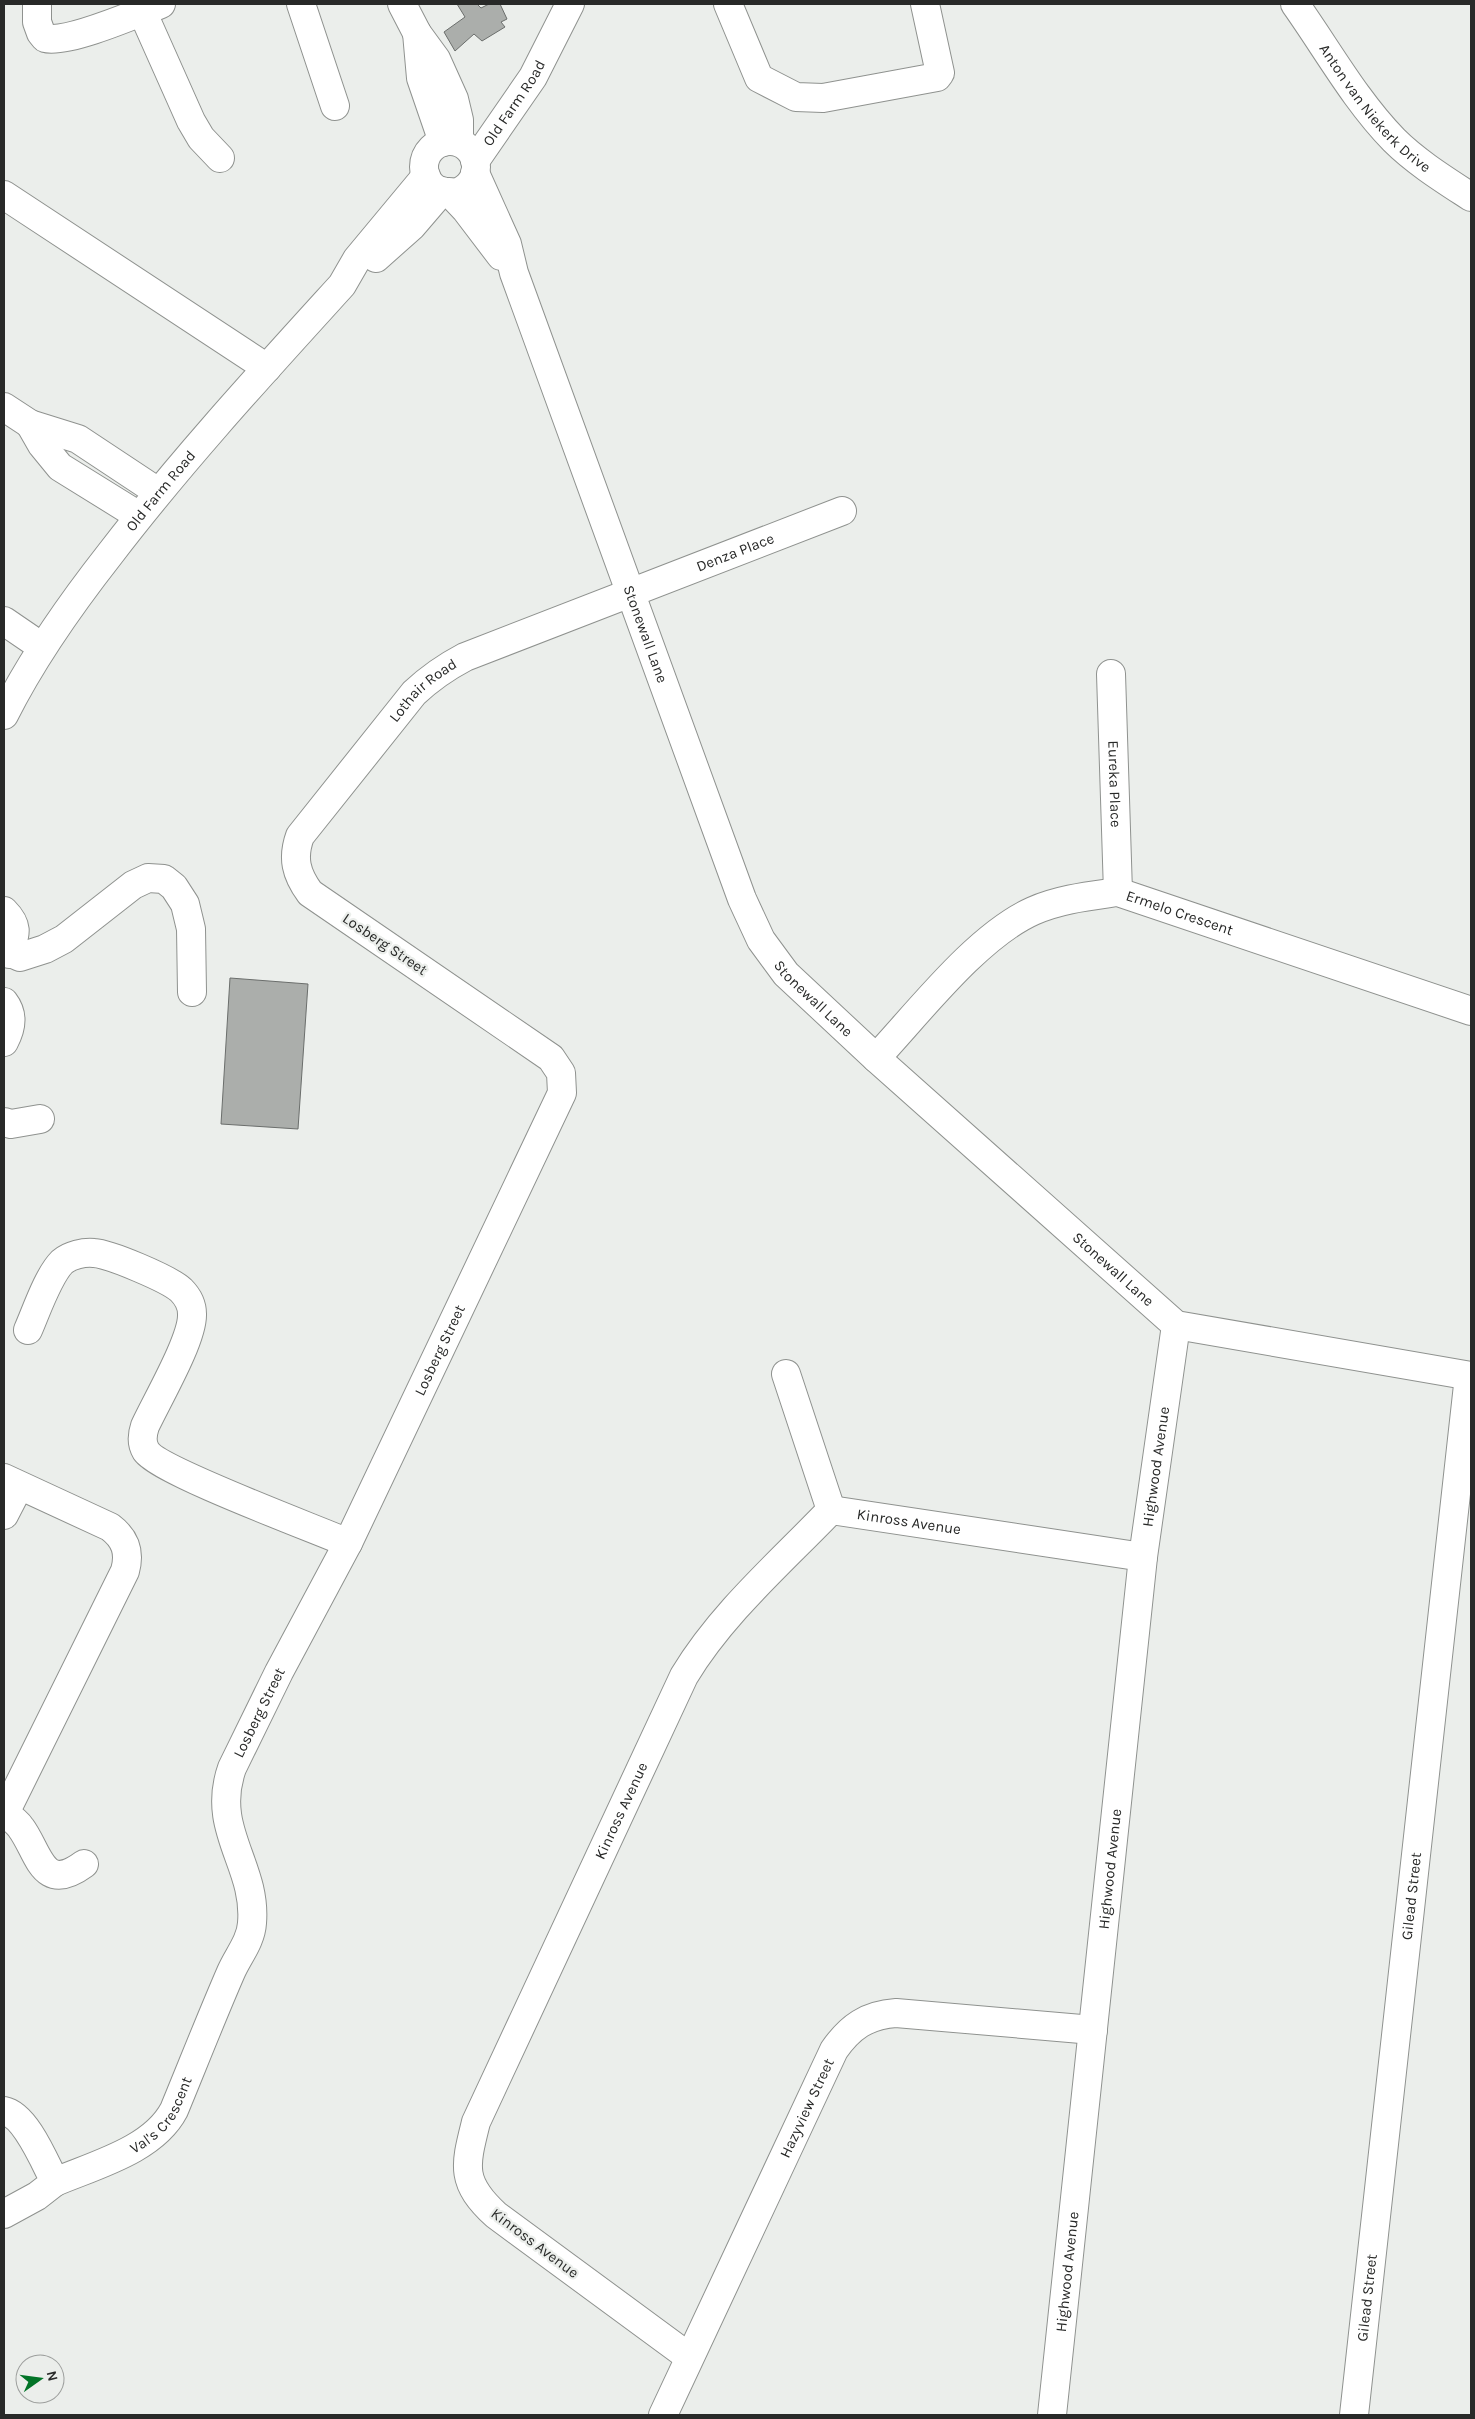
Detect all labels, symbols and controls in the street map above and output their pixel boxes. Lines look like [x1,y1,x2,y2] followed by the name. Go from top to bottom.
[1316,41,1434,176] street label: Anton van Niekerk Drive
[479,57,549,150] street label: Old Farm Road
[122,447,199,535] street label: Old Farm Road
[694,529,777,576] street label: Denza Place
[619,583,672,685] street label: Stonewall Lane
[385,655,460,726] street label: Lothair Road
[1104,740,1125,828] street label: Eureka Place
[1124,886,1236,939] street label: Ermelo Crescent
[339,909,431,979] street label: Losberg Street
[770,957,857,1041] street label: Stonewall Lane
[1069,1228,1158,1310] street label: Stonewall Lane
[410,1302,469,1398] street label: Losberg Street
[1138,1405,1173,1528] street label: Highwood Avenue
[856,1505,962,1538] street label: Kinross Avenue
[229,1664,289,1761] street label: Losberg Street
[591,1759,651,1862] street label: Kinross Avenue
[1095,1808,1125,1930] street label: Highwood Avenue
[1398,1851,1425,1941] street label: Gilead Street
[776,2055,838,2161] street label: Hazyview Street
[127,2074,196,2157] street label: Val's Crescent
[488,2204,582,2282] street label: Kinross Avenue
[1052,2211,1083,2333] street label: Highwood Avenue
[1353,2253,1381,2342] street label: Gilead Street
[15,2354,65,2404] north arrow
[43,2369,62,2383] text: N

